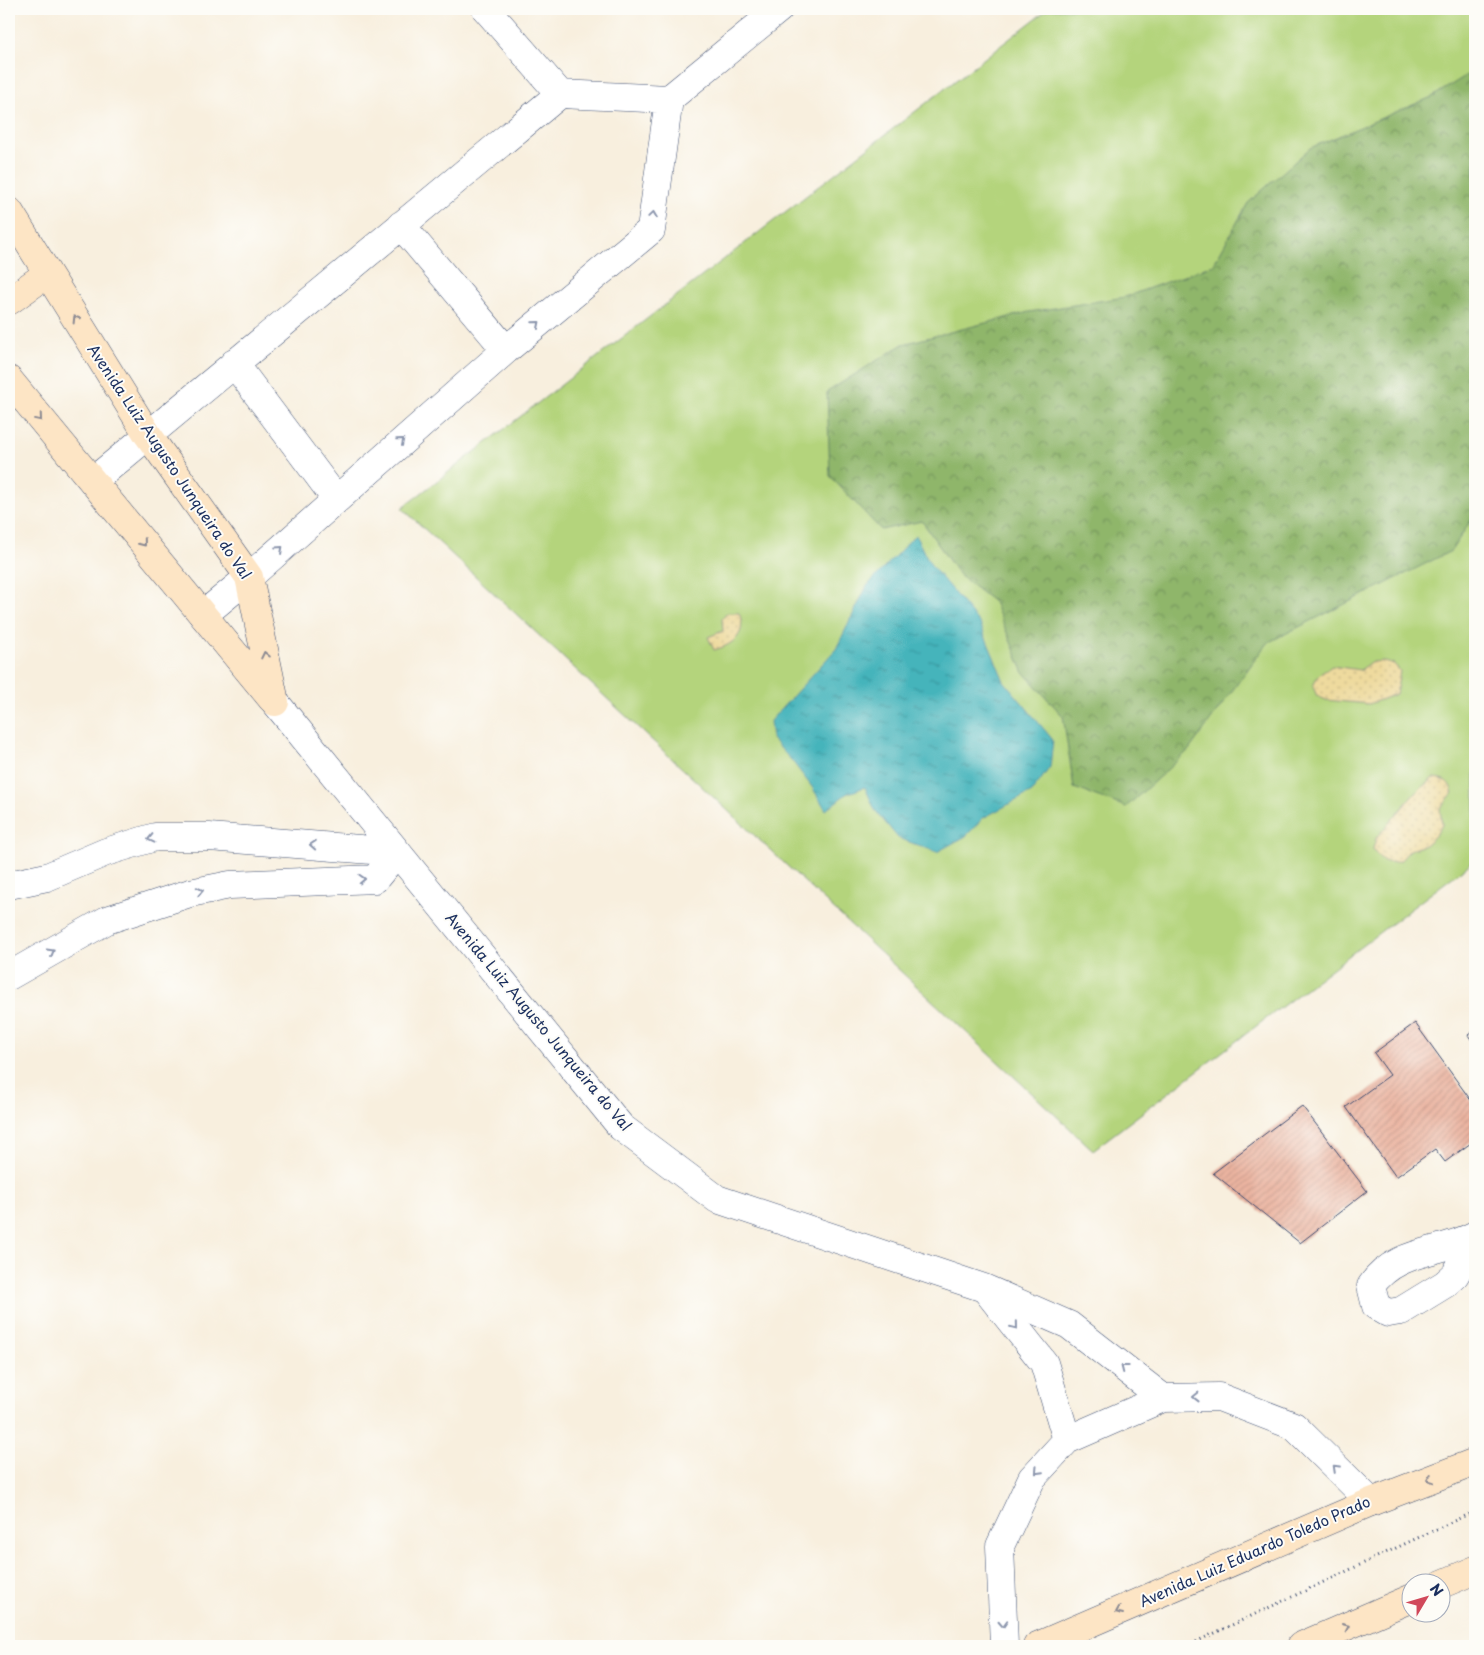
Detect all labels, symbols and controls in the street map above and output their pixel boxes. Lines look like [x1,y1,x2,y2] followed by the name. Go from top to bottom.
[647,210,658,218] one-way arrow
[72,316,82,325] one-way arrow
[532,320,541,329] one-way arrow
[83,339,258,583] street label: Avenida Luiz Augusto Junqueira do Val
[34,412,42,421] one-way arrow
[396,438,405,447] one-way arrow
[138,537,146,546] one-way arrow
[274,546,283,555] one-way arrow
[260,650,271,659] one-way arrow
[147,833,156,844] one-way arrow
[309,840,317,851] one-way arrow
[358,874,366,885] one-way arrow
[196,886,205,897] one-way arrow
[441,907,638,1135] street label: Avenida Luiz Augusto Junqueira do Val
[46,948,55,958] one-way arrow
[1009,1320,1017,1329] one-way arrow
[1121,1365,1130,1373] one-way arrow
[1191,1392,1199,1402] one-way arrow
[1332,1464,1341,1473] one-way arrow
[1035,1465,1044,1474] one-way arrow
[1426,1474,1434,1484] one-way arrow
[1135,1489,1374,1612] street label: Avenida Luiz Eduardo Toledo Prado
[1402,1572,1452,1622] north arrow
[1425,1579,1448,1601] text: N
[1115,1605,1124,1616] one-way arrow
[998,1620,1009,1628] one-way arrow
[1341,1622,1350,1633] one-way arrow

